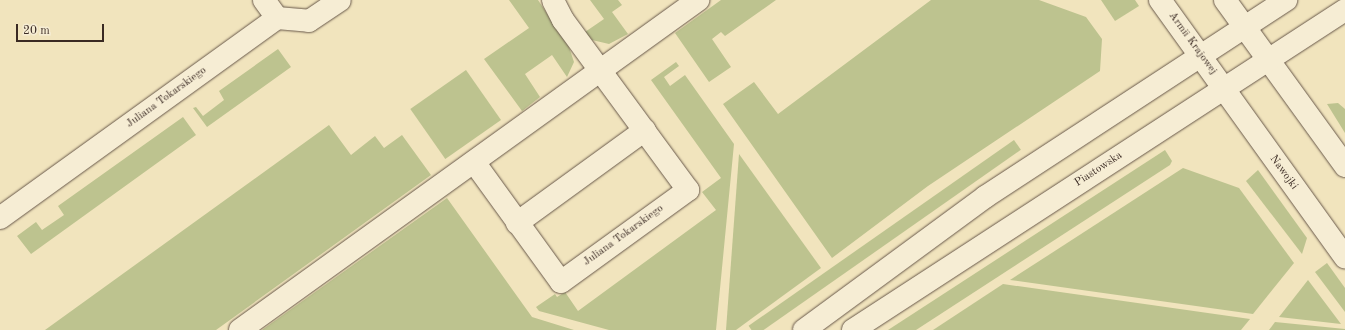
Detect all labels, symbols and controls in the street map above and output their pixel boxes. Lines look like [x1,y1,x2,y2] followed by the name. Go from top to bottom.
[1165,10,1219,78] street label: Armii Krajowej
[18,16,106,42] scale bar
[23,25,50,37] text: 20 m
[124,65,210,131] street label: Juliana Tokarskiego
[1073,150,1125,190] street label: Piastowska
[1266,153,1300,193] street label: Nawojki
[581,203,667,269] street label: Juliana Tokarskiego

